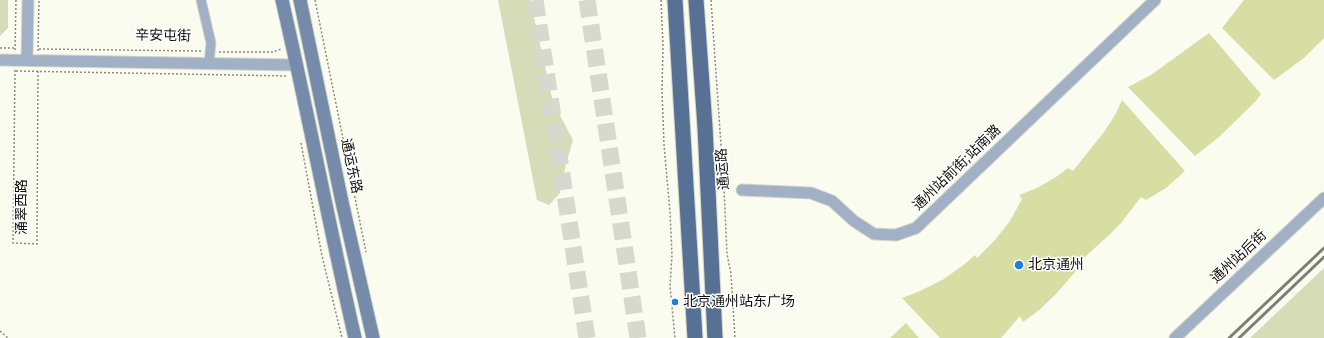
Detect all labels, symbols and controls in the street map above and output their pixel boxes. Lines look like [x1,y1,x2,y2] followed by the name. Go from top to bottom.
[135,27,191,45] street label: 辛安屯街
[910,122,1004,214] street label: 通州站前街;站南潞
[337,137,365,195] street label: 通运东路
[713,147,733,191] street label: 通运路
[14,179,30,235] street label: 涌翠西路
[1208,227,1270,287] street label: 通州站后街
[1028,257,1084,273] place label: 北京通州
[1013,259,1025,271] marker: 北京通州
[683,294,795,310] place label: 北京通州站东广场
[670,297,680,307] marker: 北京通州站东广场

